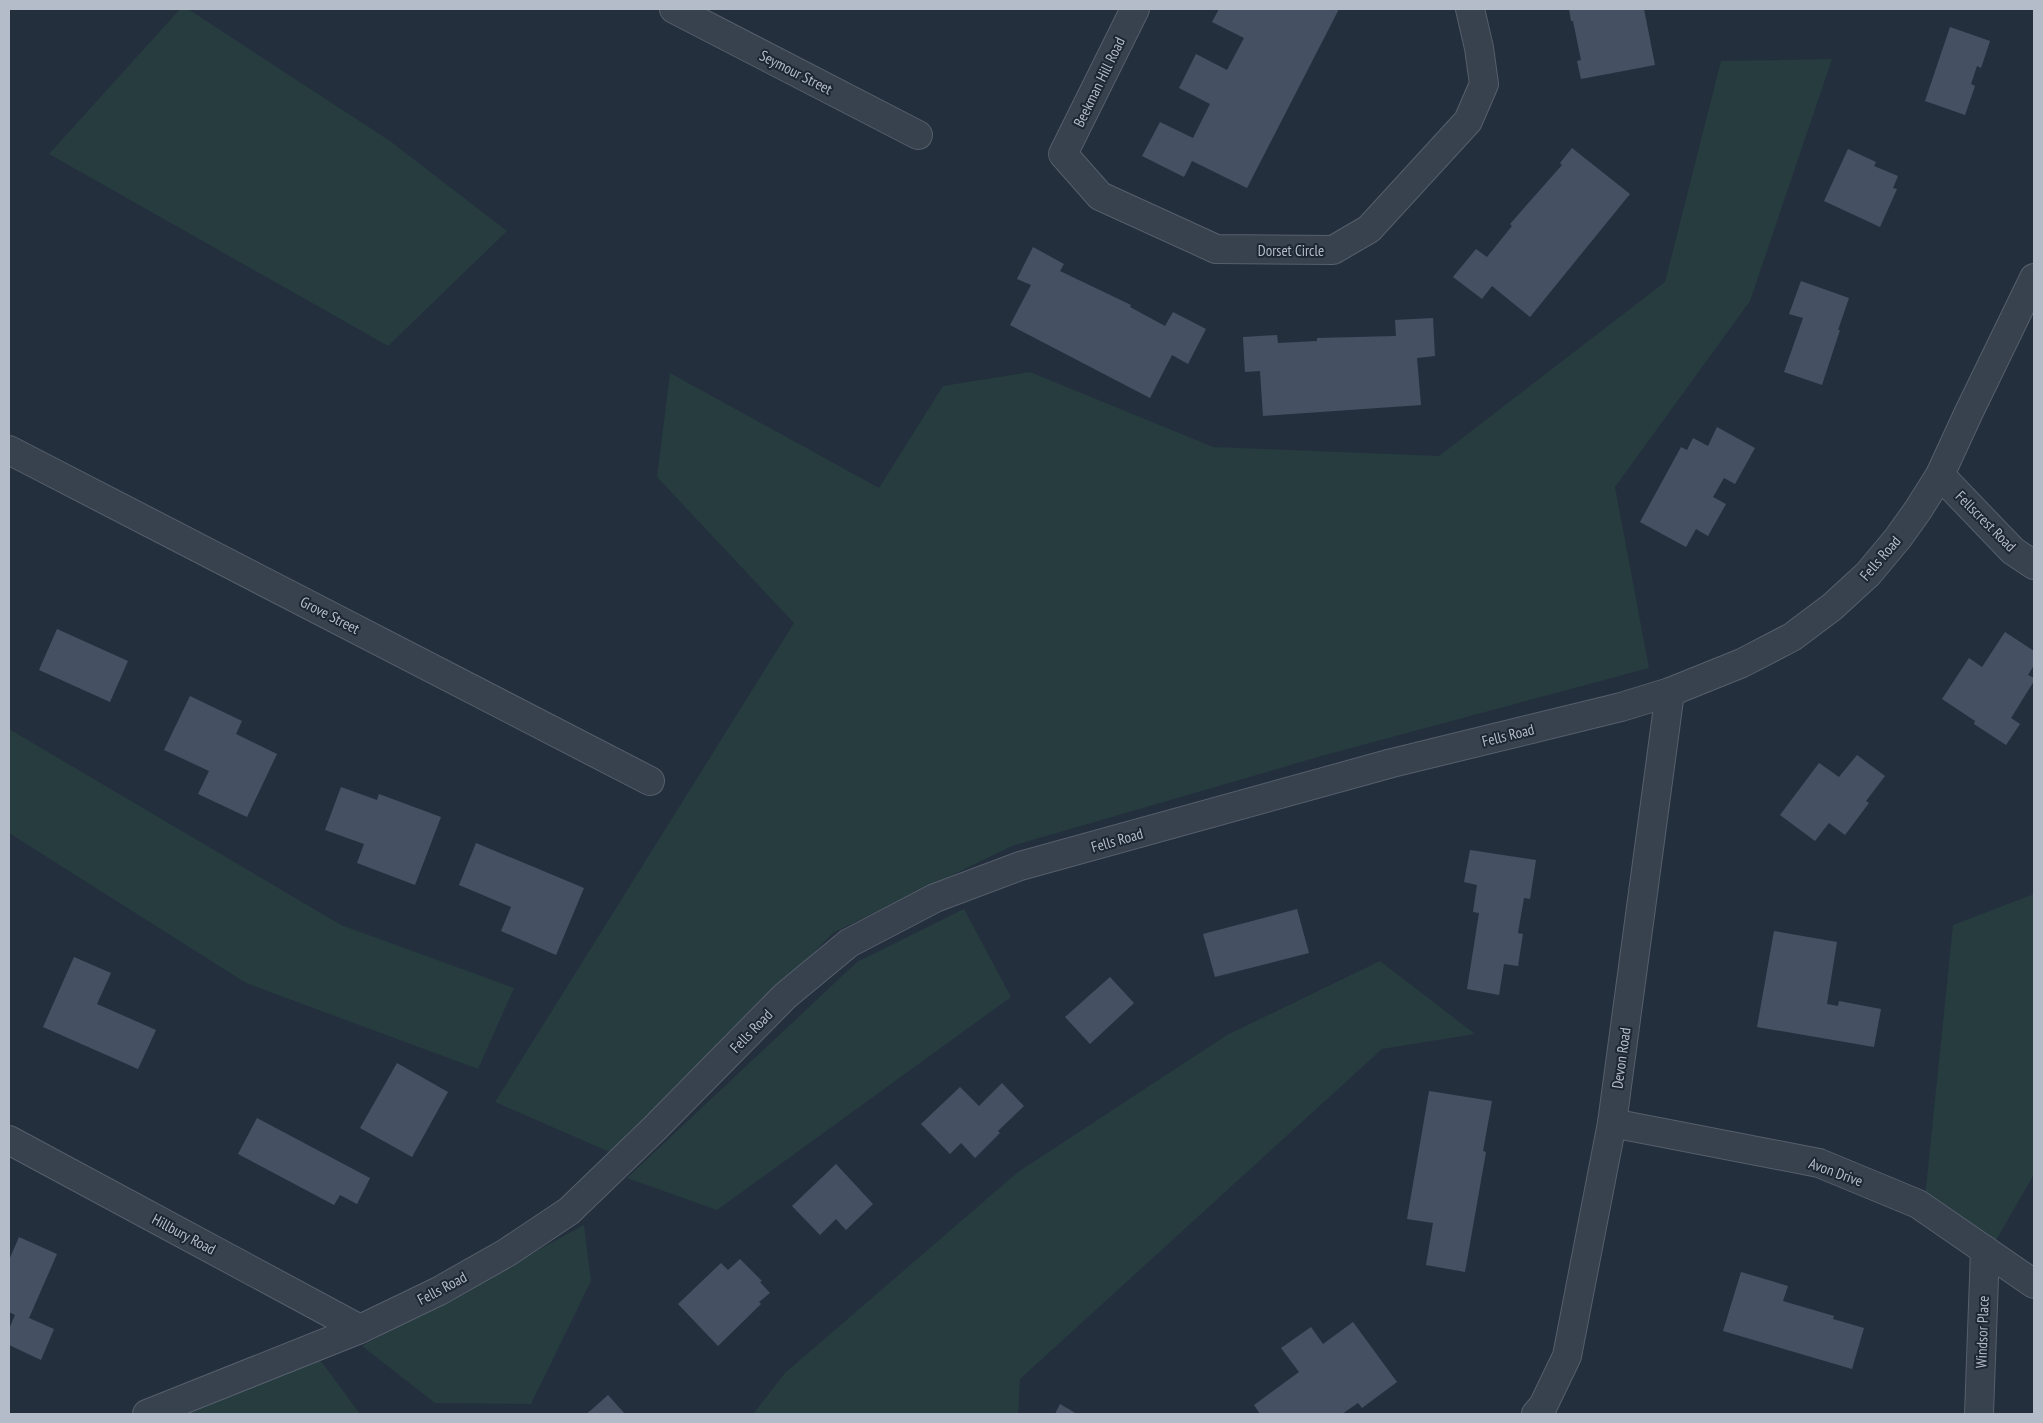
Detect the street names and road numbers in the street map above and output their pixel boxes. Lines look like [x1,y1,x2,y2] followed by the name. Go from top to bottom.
[1069,34,1129,130] street label: Beekman Hill Road
[756,46,836,98] street label: Seymour Street
[1258,241,1324,260] street label: Dorset Circle
[1952,487,2020,555] street label: Fellscrest Road
[1855,532,1905,584] street label: Fells Road
[297,592,363,638] street label: Grove Street
[1480,719,1536,751] street label: Fells Road
[1089,824,1145,856] street label: Fells Road
[726,1005,776,1057] street label: Fells Road
[1607,1026,1635,1090] street label: Devon Road
[1806,1154,1866,1190] street label: Avon Drive
[149,1209,219,1259] street label: Hillbury Road
[414,1267,470,1309] street label: Fells Road
[1971,1295,1993,1369] street label: Windsor Place

